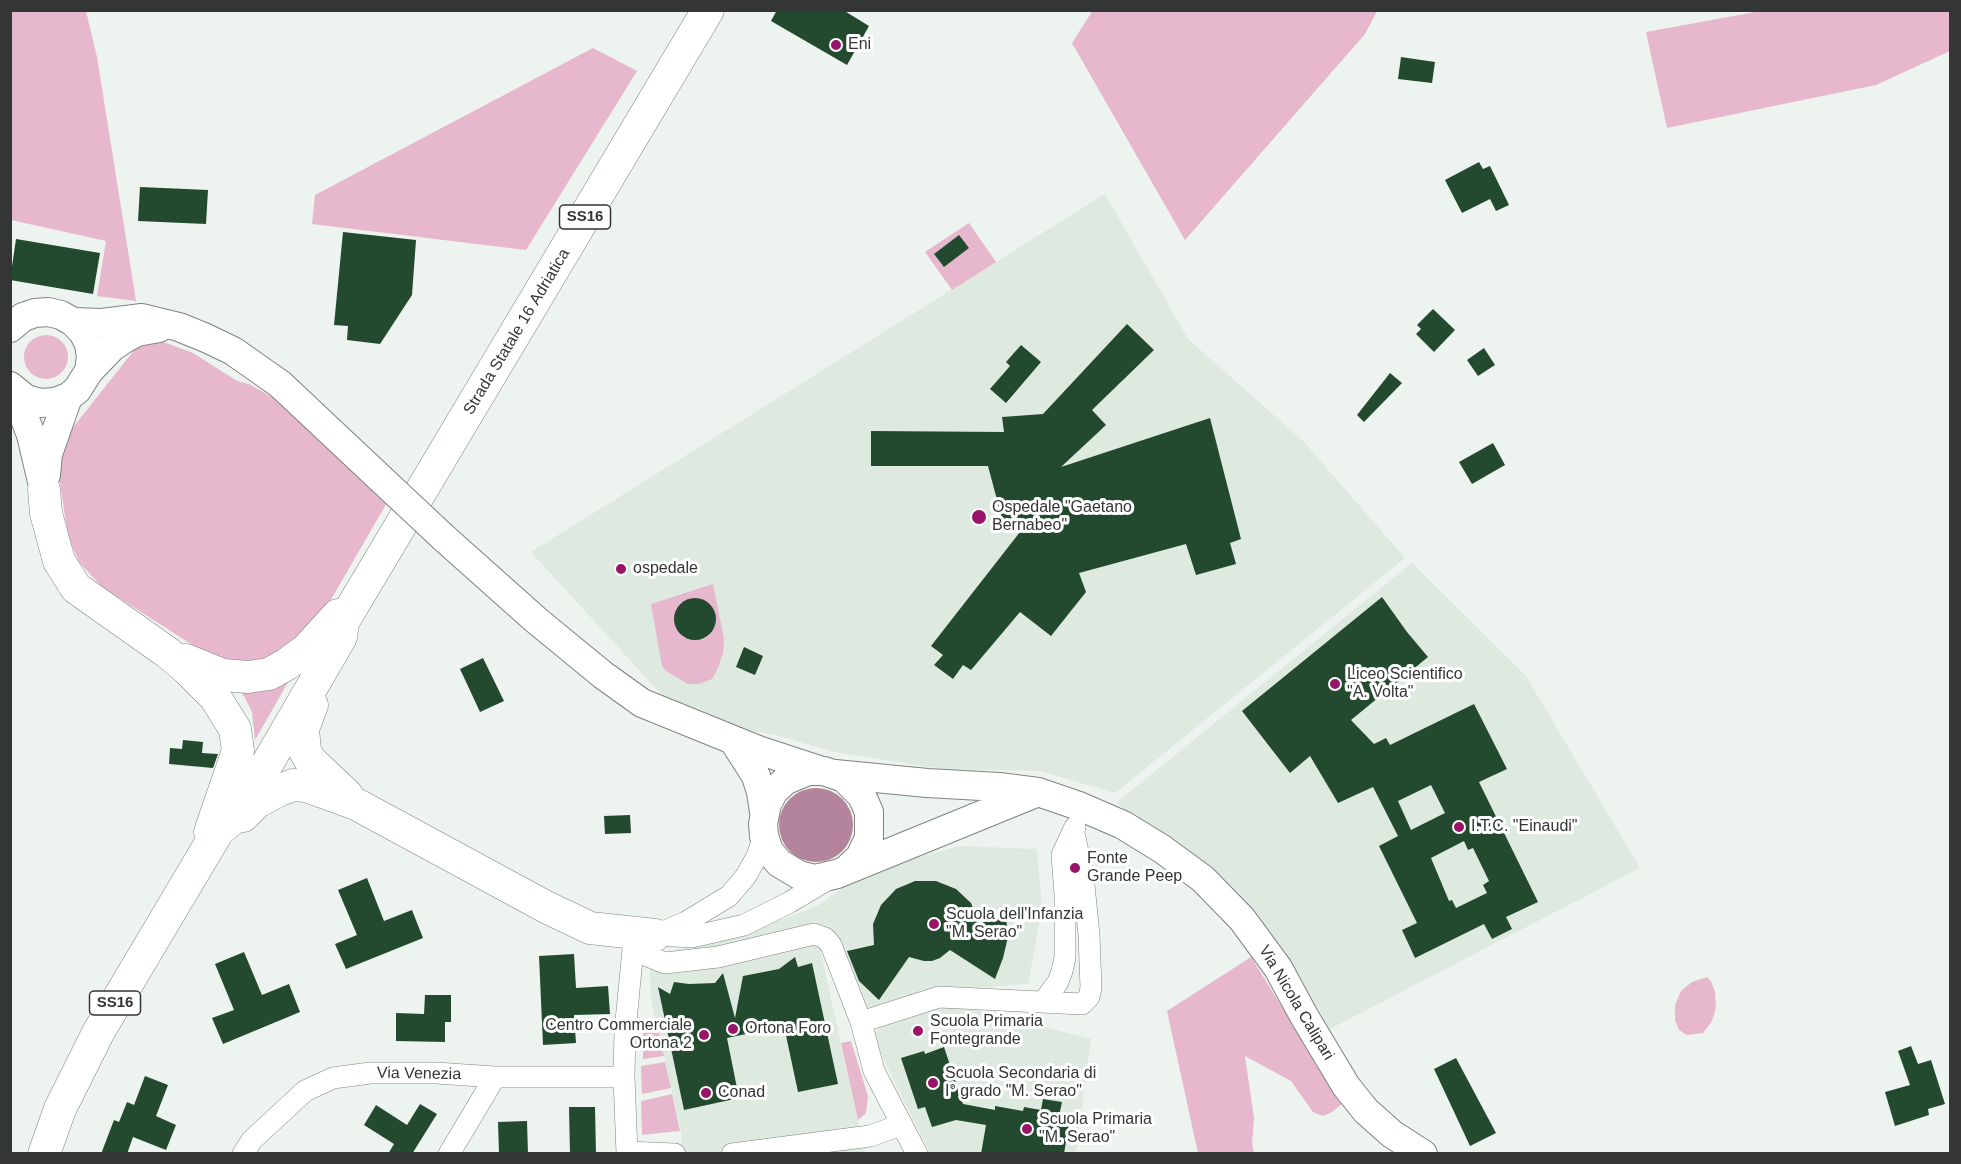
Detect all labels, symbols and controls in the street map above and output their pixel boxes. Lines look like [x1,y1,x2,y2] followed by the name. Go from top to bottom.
[848,35,871,55] place label: Eni
[829,38,843,52] marker: Eni
[560,205,610,229] road number: SS16
[460,245,574,419] street label: Strada Statale 16 Adriatica
[992,498,1132,536] place label: Ospedale "Gaetano Bernabeo"
[970,508,988,526] marker: Ospedale "Gaetano Bernabeo"
[633,559,698,579] place label: ospedale
[614,562,628,576] marker: ospedale
[1347,665,1463,703] place label: Liceo Scientifico "A. Volta"
[1328,677,1342,691] marker: Liceo Scientifico "A. Volta"
[1471,817,1578,837] place label: I.T.C. "Einaudi"
[1452,820,1466,834] marker: I.T.C. "Einaudi"
[1087,849,1182,887] place label: Fonte Grande Peep
[1068,861,1082,875] marker: Fonte Grande Peep
[946,905,1083,943] place label: Scuola dell'Infanzia "M. Serao"
[927,917,941,931] marker: Scuola dell'Infanzia "M. Serao"
[1254,942,1338,1064] street label: Via Nicola Calipari
[90,991,140,1015] road number: SS16
[930,1012,1043,1050] place label: Scuola Primaria Fontegrande
[545,1016,692,1054] place label: Centro Commerciale Ortona 2
[745,1019,831,1039] place label: Ortona Foro
[726,1022,740,1036] marker: Ortona Foro
[911,1024,925,1038] marker: Scuola Primaria Fontegrande
[697,1028,711,1042] marker: Centro Commerciale Ortona 2
[377,1064,461,1084] street label: Via Venezia
[945,1064,1096,1102] place label: Scuola Secondaria di I° grado "M. Serao"
[926,1076,940,1090] marker: Scuola Secondaria di I° grado "M. Serao"
[718,1083,765,1103] place label: Conad
[699,1086,713,1100] marker: Conad
[1039,1110,1152,1148] place label: Scuola Primaria "M. Serao"
[1020,1122,1034,1136] marker: Scuola Primaria "M. Serao"

